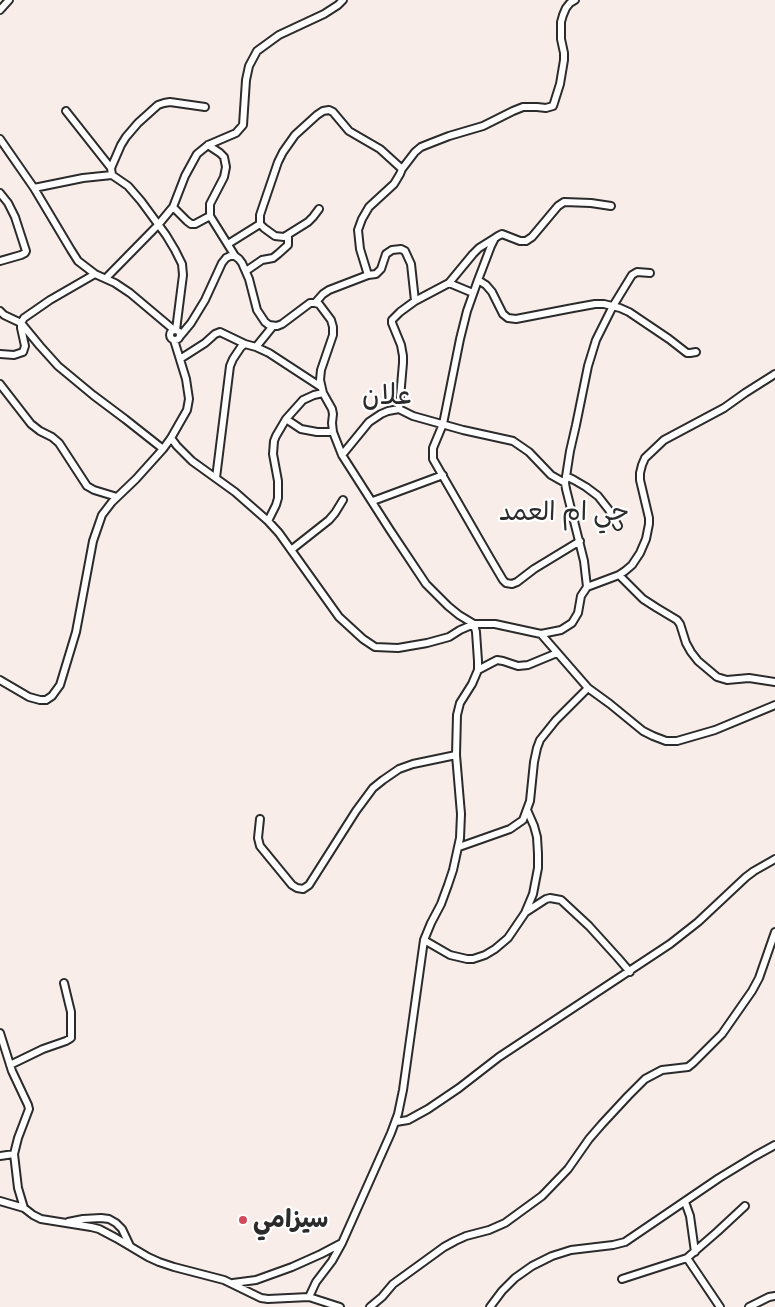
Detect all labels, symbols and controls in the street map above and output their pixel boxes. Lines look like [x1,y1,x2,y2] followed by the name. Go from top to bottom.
[362,380,412,414] district label: علان
[499,497,629,529] district label: حي ام العمد
[253,1205,328,1235] place label: سيزامي
[237,1214,249,1226] marker: سيزامي

